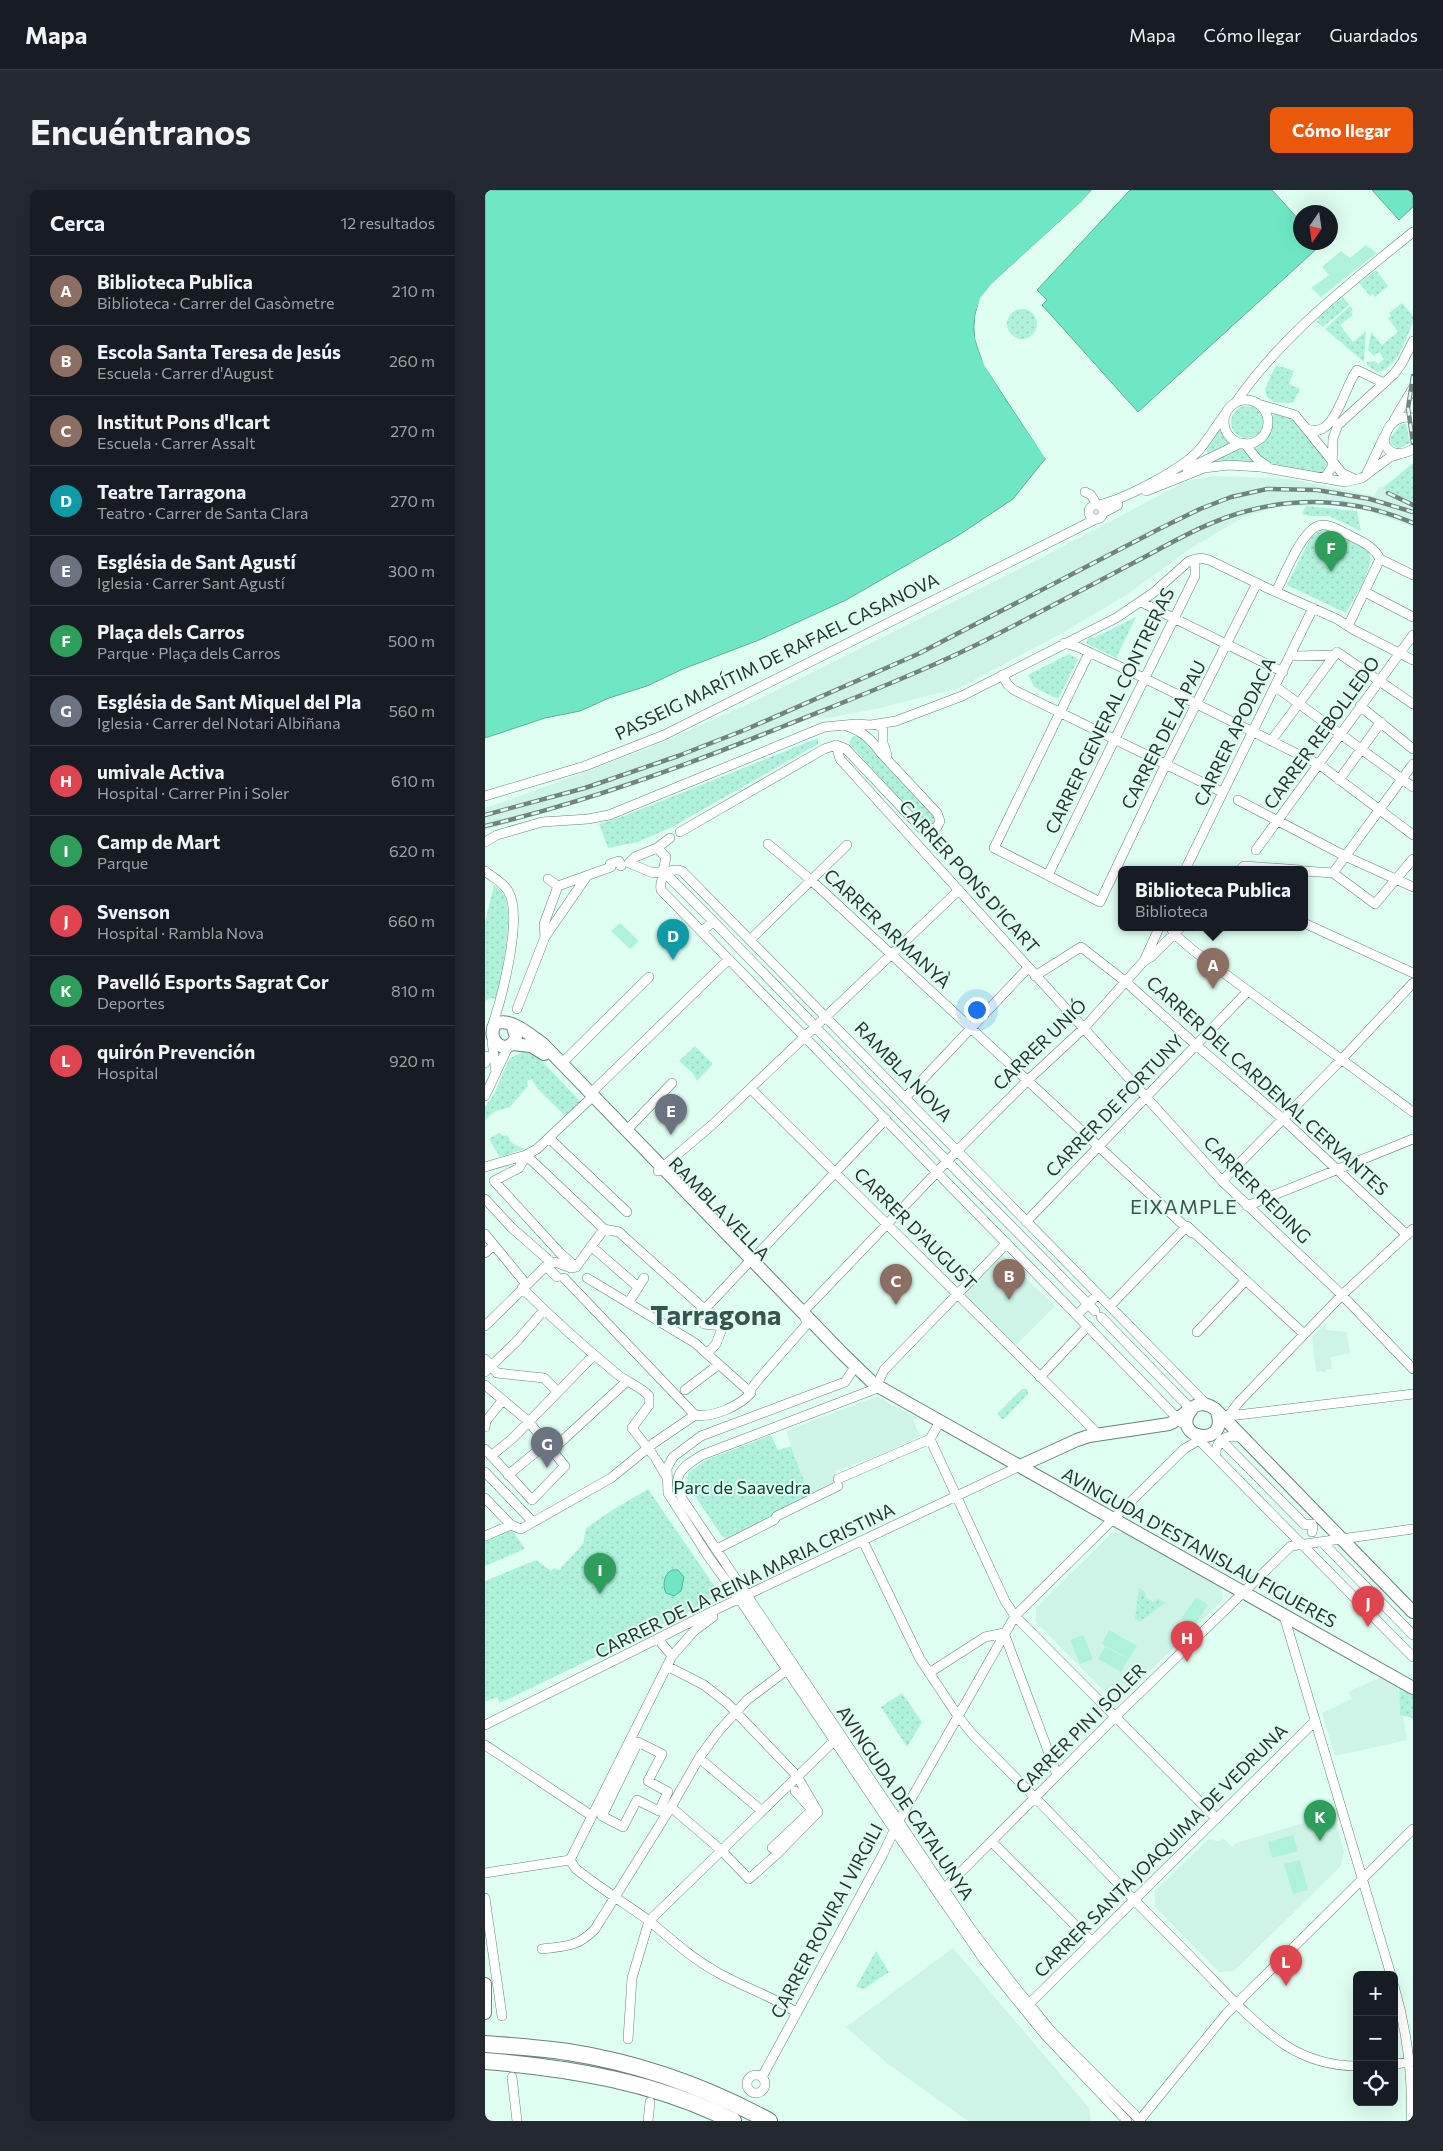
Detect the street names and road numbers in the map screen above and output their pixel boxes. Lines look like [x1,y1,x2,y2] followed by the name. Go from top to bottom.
[611,568,942,744] street label: PASSEIG MARÍTIM DE RAFAEL CASANOVA
[1040,584,1178,837] street label: CARRER GENERAL CONTRERAS
[1258,652,1384,813] street label: CARRER REBOLLEDO
[1189,654,1280,810] street label: CARRER APODACA
[1116,656,1210,813] street label: CARRER DE LA PAU
[895,795,1044,957] street label: CARRER PONS D'ICART
[820,864,956,993] street label: CARRER ARMANYÀ
[1142,971,1393,1200] street label: CARRER DEL CARDENAL CERVANTES
[988,994,1091,1094] street label: CARRER UNIÓ
[850,1017,957,1126] street label: RAMBLA NOVA
[1041,1029,1188,1181] street label: CARRER DE FORTUNY
[1199,1131,1316,1248] street label: CARRER REDING
[665,1152,775,1265] street label: RAMBLA VELLA
[849,1163,981,1295] street label: CARRER D'AUGUST
[1058,1462,1341,1632] street label: AVINGUDA D'ESTANISLAU FIGUERES
[592,1499,898,1663] street label: CARRER DE LA REINA MARIA CRISTINA
[1011,1659,1150,1798] street label: CARRER PIN I SOLER
[833,1701,979,1904] street label: AVINGUDA DE CATALUNYA
[1029,1719,1292,1982] street label: CARRER SANTA JOAQUIMA DE VEDRUNA
[765,1819,887,2022] street label: CARRER ROVIRA I VIRGILI

